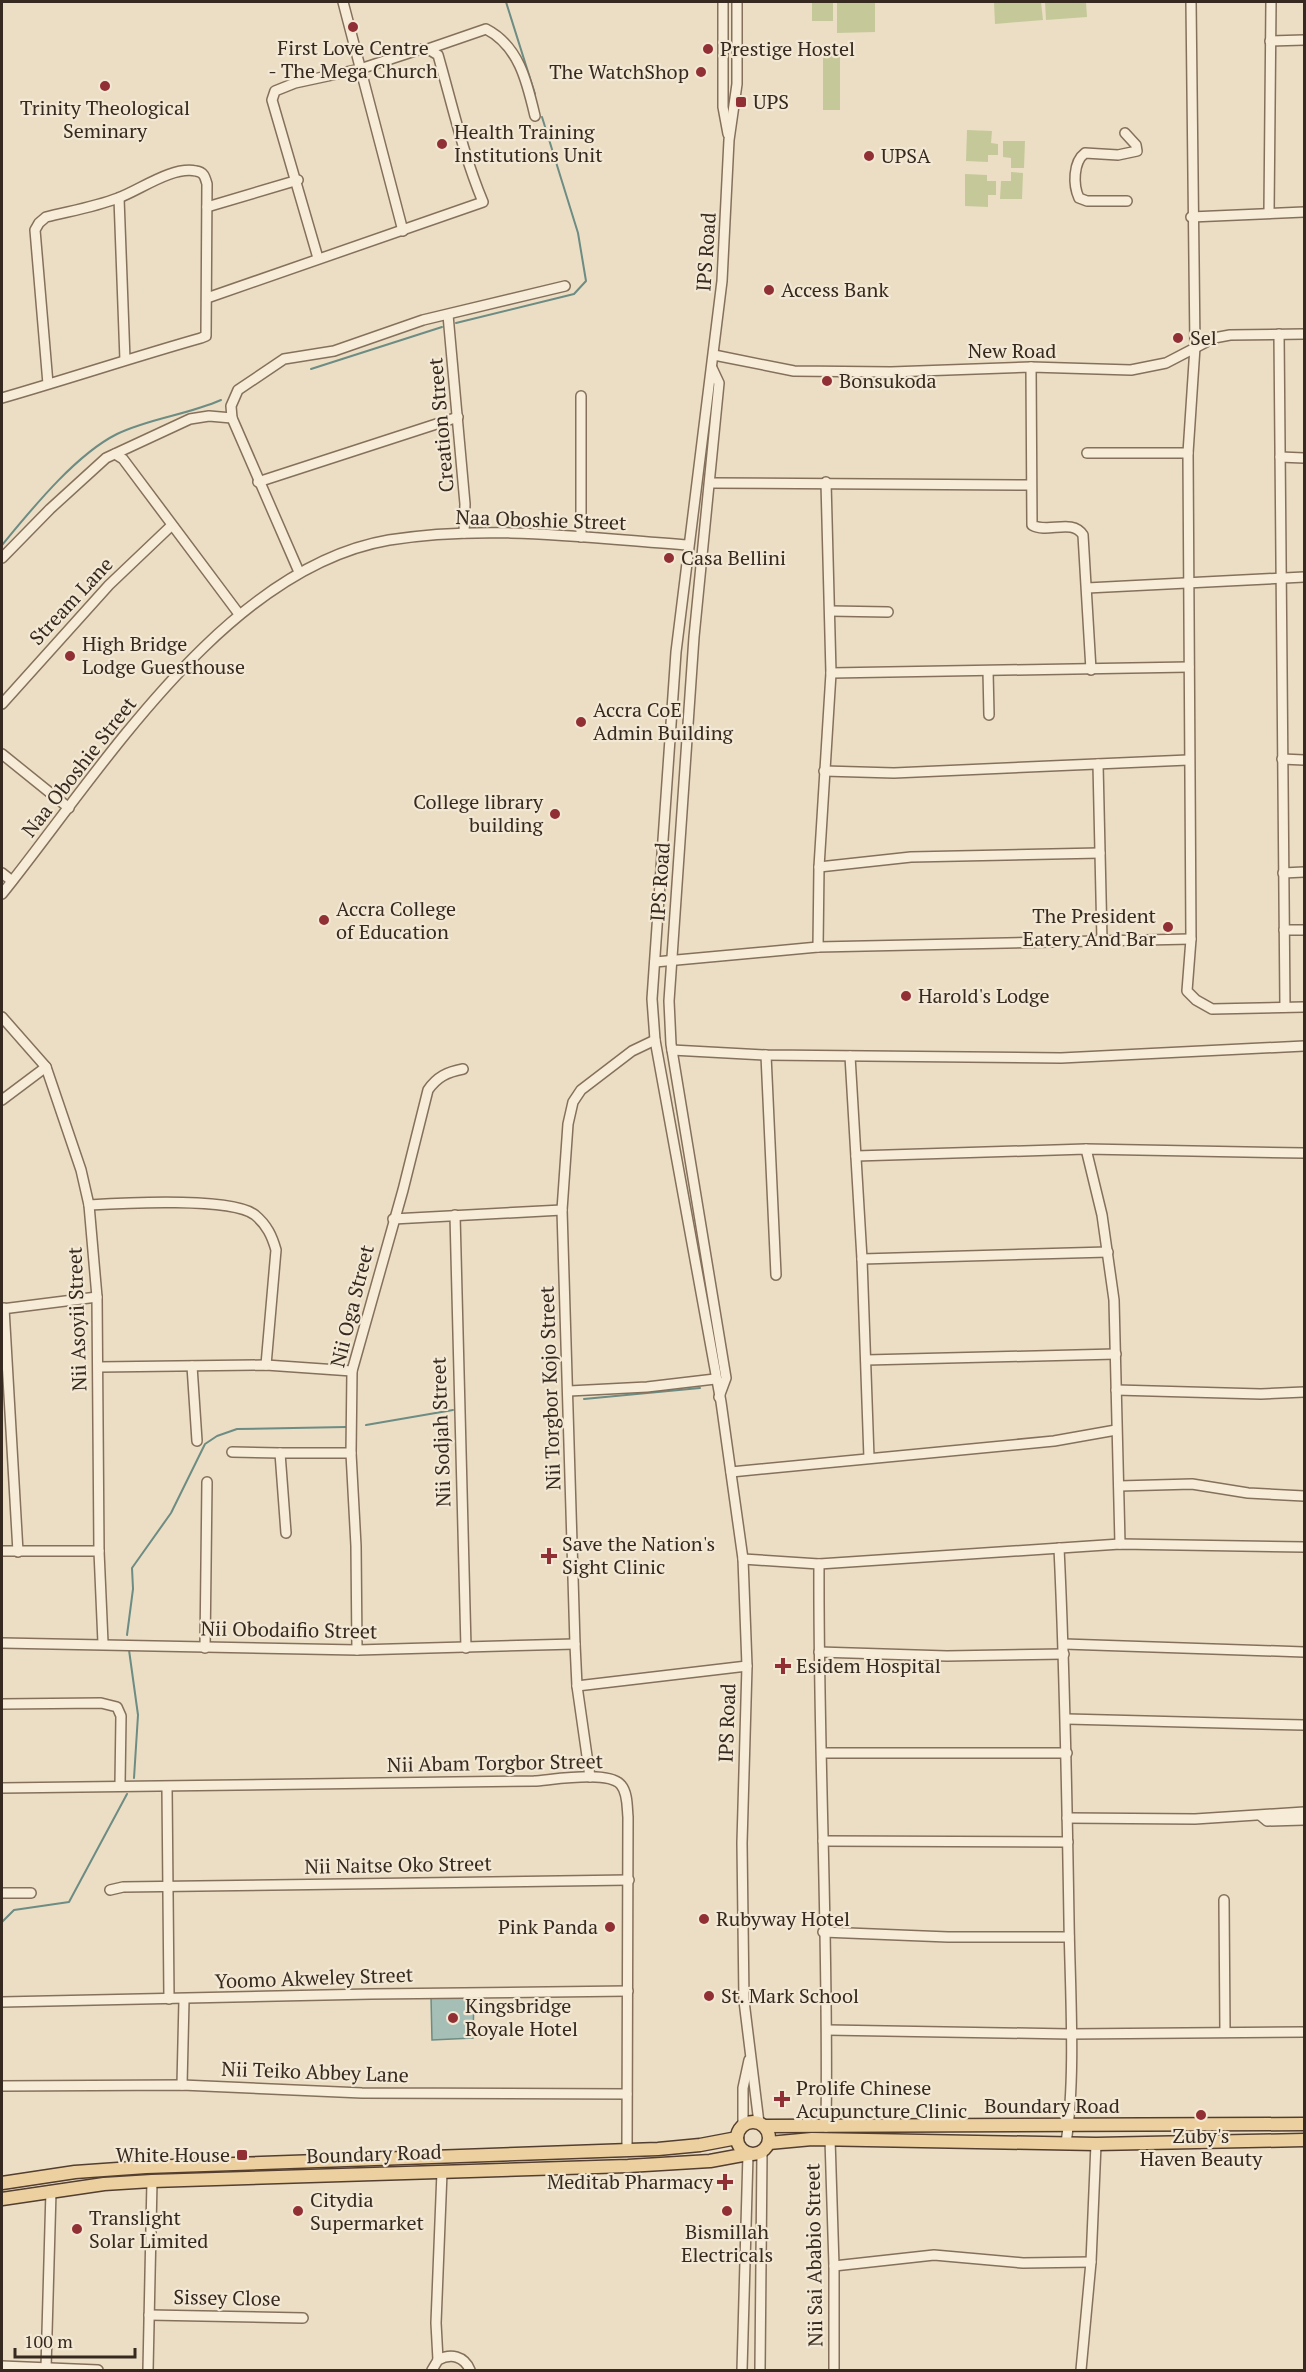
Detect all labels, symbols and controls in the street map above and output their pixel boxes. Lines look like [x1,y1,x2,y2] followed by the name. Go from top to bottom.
[346,20,360,34] marker: First Love Centre - The Mega Church
[268,34,438,84] place label: First Love Centre - The Mega Church
[720,35,855,62] place label: Prestige Hostel
[701,42,715,56] marker: Prestige Hostel
[549,58,689,85] place label: The WatchShop
[694,65,708,79] marker: The WatchShop
[98,79,112,93] marker: Trinity Theological Seminary
[753,88,789,115] place label: UPS
[20,94,190,144] place label: Trinity Theological Seminary
[734,95,748,109] marker: UPS
[454,118,603,168] place label: Health Training Institutions Unit
[435,137,449,151] marker: Health Training Institutions Unit
[881,142,931,169] place label: UPSA
[862,149,876,163] marker: UPSA
[689,212,722,292] street label: IPS Road
[781,276,889,303] place label: Access Bank
[762,283,776,297] marker: Access Bank
[1190,324,1217,351] place label: Sel
[1171,331,1185,345] marker: Sel
[968,337,1056,364] street label: New Road
[421,356,460,494] street label: Creation Street
[839,367,937,394] place label: Bonsukoda
[820,374,834,388] marker: Bonsukoda
[455,503,628,536] street label: Naa Oboshie Street
[681,544,786,571] place label: Casa Bellini
[23,551,118,651] street label: Stream Lane
[662,551,676,565] marker: Casa Bellini
[82,630,245,680] place label: High Bridge Lodge Guesthouse
[63,649,77,663] marker: High Bridge Lodge Guesthouse
[15,690,142,842] street label: Naa Oboshie Street
[593,696,734,746] place label: Accra CoE Admin Building
[574,715,588,729] marker: Accra CoE Admin Building
[413,788,544,838] place label: College library building
[548,807,562,821] marker: College library building
[643,842,676,922] street label: IPS Road
[336,895,456,945] place label: Accra College of Education
[1023,902,1157,952] place label: The President Eatery And Bar
[317,913,331,927] marker: Accra College of Education
[1161,920,1175,934] marker: The President Eatery And Bar
[918,982,1050,1009] place label: Harold's Lodge
[899,989,913,1003] marker: Harold's Lodge
[323,1241,380,1370] street label: Nii Oga Street
[60,1246,93,1392] street label: Nii Asoyii Street
[532,1285,567,1491] street label: Nii Torgbor Kojo Street
[424,1356,457,1508] street label: Nii Sodjah Street
[562,1530,715,1580] place label: Save the Nation's Sight Clinic
[540,1547,558,1565] marker: Save the Nation's Sight Clinic
[200,1614,378,1645] street label: Nii Obodaifio Street
[796,1652,941,1679] place label: Esidem Hospital
[774,1657,792,1675] marker: Esidem Hospital
[712,1683,741,1763] street label: IPS Road
[387,1747,604,1778] street label: Nii Abam Torgbor Street
[304,1849,493,1880] street label: Nii Naitse Oko Street
[716,1905,850,1932] place label: Rubyway Hotel
[697,1912,711,1926] marker: Rubyway Hotel
[498,1913,598,1940] place label: Pink Panda
[603,1920,617,1934] marker: Pink Panda
[214,1961,414,1994] street label: Yoomo Akweley Street
[721,1982,859,2009] place label: St. Mark School
[702,1989,716,2003] marker: St. Mark School
[465,1992,578,2042] place label: Kingsbridge Royale Hotel
[446,2011,460,2025] marker: Kingsbridge Royale Hotel
[221,2055,409,2088] street label: Nii Teiko Abbey Lane
[796,2074,967,2124] place label: Prolife Chinese Acupuncture Clinic
[773,2090,791,2108] marker: Prolife Chinese Acupuncture Clinic
[984,2092,1120,2119] street label: Boundary Road
[1194,2108,1208,2122] marker: Zuby's Haven Beauty
[1140,2122,1263,2172] place label: Zuby's Haven Beauty
[306,2138,442,2169] street label: Boundary Road
[115,2141,230,2168] place label: White House
[235,2148,249,2162] marker: White House
[798,2162,829,2347] street label: Nii Sai Ababio Street
[547,2168,714,2195] place label: Meditab Pharmacy
[718,2175,732,2189] marker: Meditab Pharmacy
[310,2186,424,2236] place label: Citydia Supermarket
[89,2204,208,2254] place label: Translight Solar Limited
[291,2204,305,2218] marker: Citydia Supermarket
[720,2204,734,2218] marker: Bismillah Electricals
[681,2218,773,2268] place label: Bismillah Electricals
[70,2222,84,2236] marker: Translight Solar Limited
[173,2283,281,2312] street label: Sissey Close
[15,2321,135,2359] scale bar
[24,2329,73,2353] text: 100 m

